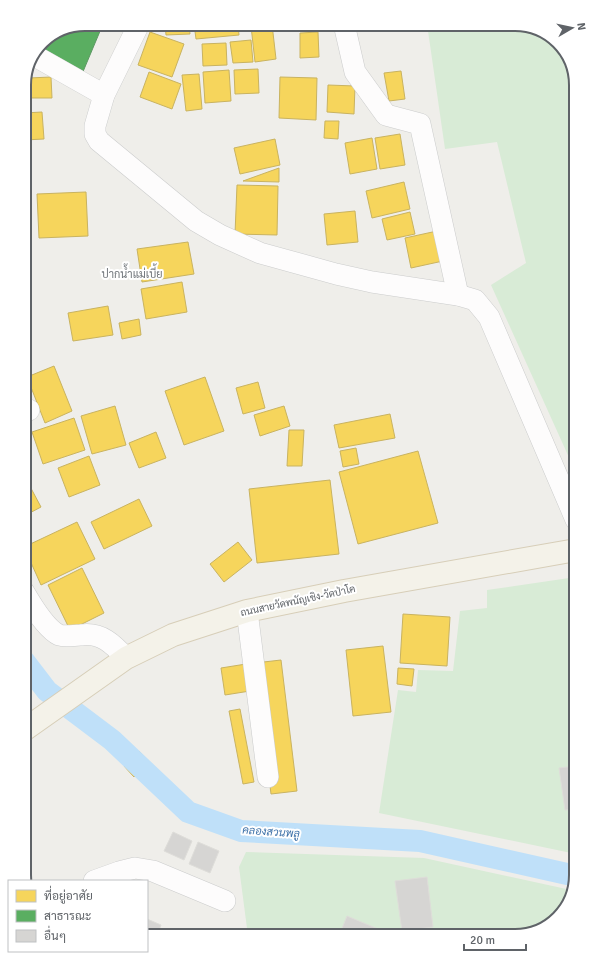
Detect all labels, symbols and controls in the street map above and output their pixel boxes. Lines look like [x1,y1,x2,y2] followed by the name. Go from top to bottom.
[552,8,592,48] north arrow
[574,22,588,31] text: N
[101,263,163,281] district label: ปากน้ำแม่เบี้ย
[239,582,357,619] street label: ถนนสายวัดพนัญเชิง-วัดป่าโค
[242,823,300,841] water label: คลองสวนพลู
[8,880,148,952] legend
[44,885,93,904] text: ที่อยู่อาศัย
[44,909,91,924] text: สาธารณะ
[44,925,66,944] text: อื่นๆ
[464,926,526,952] scale bar
[470,933,495,948] text: 20 m

